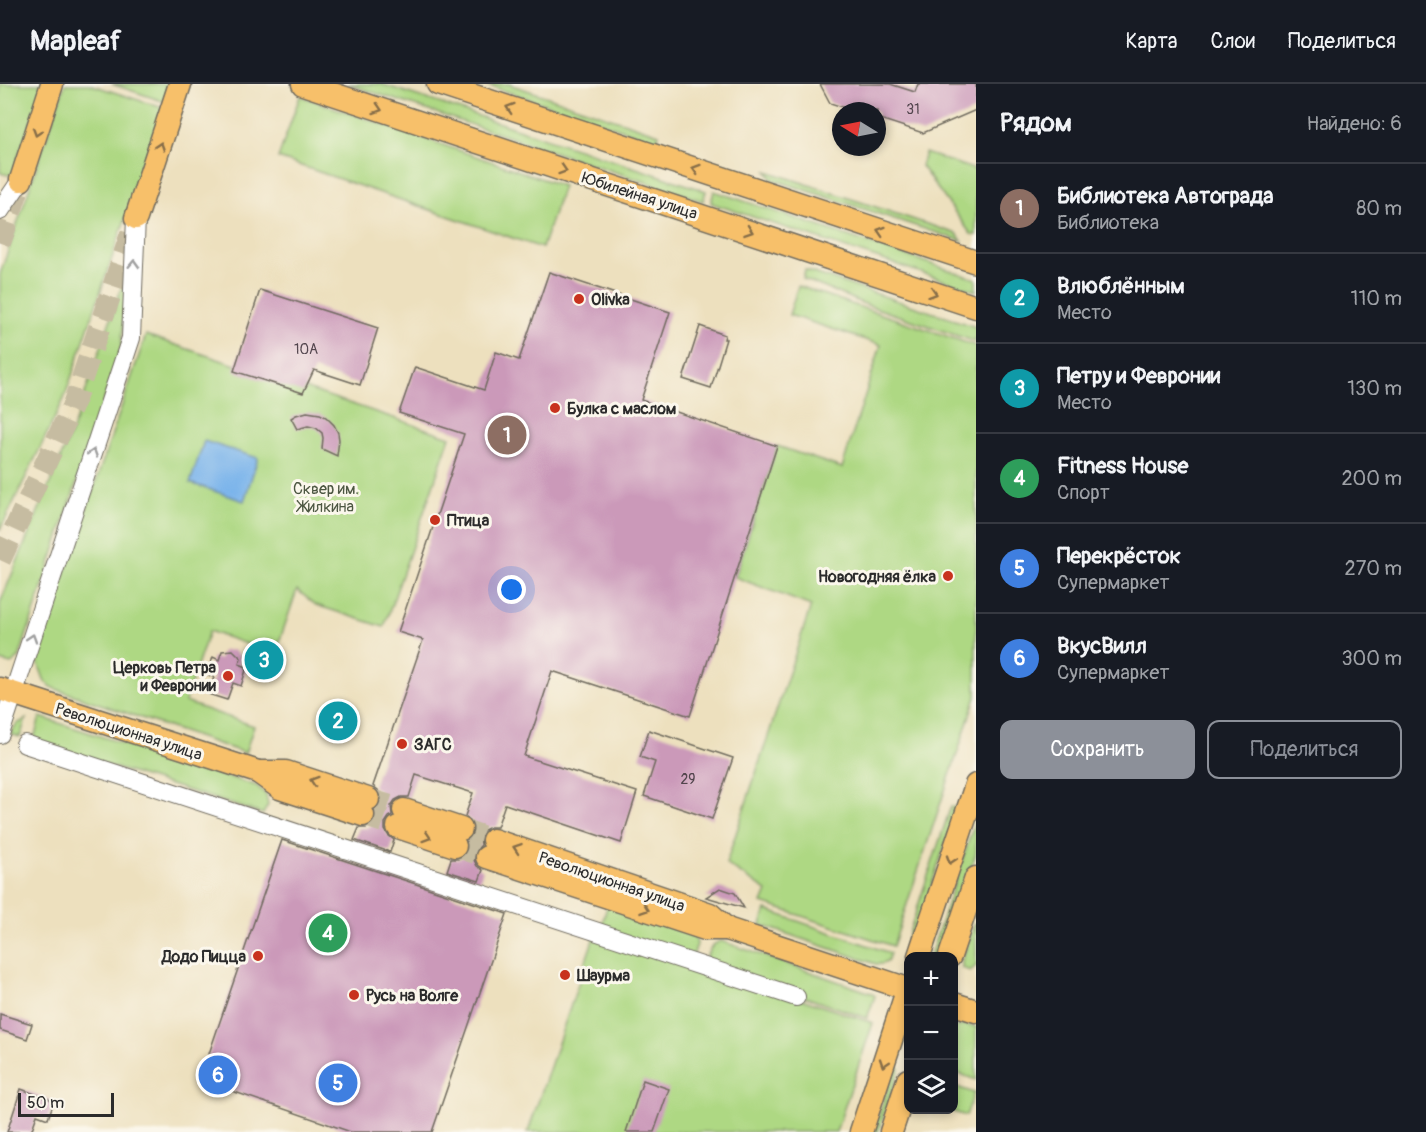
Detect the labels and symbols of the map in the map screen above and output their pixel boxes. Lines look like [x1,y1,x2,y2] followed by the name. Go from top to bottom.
[906,101,920,118] house number: 31
[372,102,383,114] one-way arrow
[832,102,886,156] north arrow
[505,103,516,115] one-way arrow
[32,126,44,137] one-way arrow
[153,141,165,152] one-way arrow
[557,162,568,175] one-way arrow
[691,164,702,176] one-way arrow
[579,168,700,224] street label: Юбилейная улица
[743,224,753,236] one-way arrow
[876,225,887,238] one-way arrow
[128,260,141,269] one-way arrow
[928,286,938,298] one-way arrow
[591,290,630,310] place label: Olivka
[572,292,586,306] marker: Olivka
[294,341,318,358] house number: 10А
[567,399,676,419] place label: Булка с маслом
[548,401,562,415] marker: Булка с маслом
[488,412,526,458] pin: 1
[86,448,99,459] one-way arrow
[293,479,359,517] park label: Сквер им. Жилкина
[447,511,490,531] place label: Птица
[428,513,442,527] marker: Птица
[818,567,937,587] place label: Новогодняя ёлка
[941,569,955,583] marker: Новогодняя ёлка
[497,575,526,604] your location
[25,633,38,644] one-way arrow
[244,638,284,682] pin: 3
[113,658,217,696] place label: Церковь Петра и Февронии
[221,669,235,683] marker: Церковь Петра и Февронии
[318,698,358,744] pin: 2
[53,699,205,765] street label: Революционная улица
[414,735,452,755] place label: ЗАГС
[395,737,409,751] marker: ЗАГС
[680,771,696,788] house number: 29
[309,776,320,788] one-way arrow
[421,829,432,842] one-way arrow
[512,843,523,856] one-way arrow
[536,848,687,916] street label: Революционная улица
[946,855,958,865] one-way arrow
[639,902,650,914] one-way arrow
[308,910,348,956] pin: 4
[161,947,247,967] place label: Додо Пицца
[251,949,265,963] marker: Додо Пицца
[576,966,630,986] place label: Шаурма
[558,968,572,982] marker: Шаурма
[366,986,459,1006] place label: Русь на Волге
[347,988,361,1002] marker: Русь на Волге
[198,1052,238,1098] pin: 6
[878,1057,891,1068] one-way arrow
[318,1060,358,1106] pin: 5
[18,1090,114,1118] scale bar

